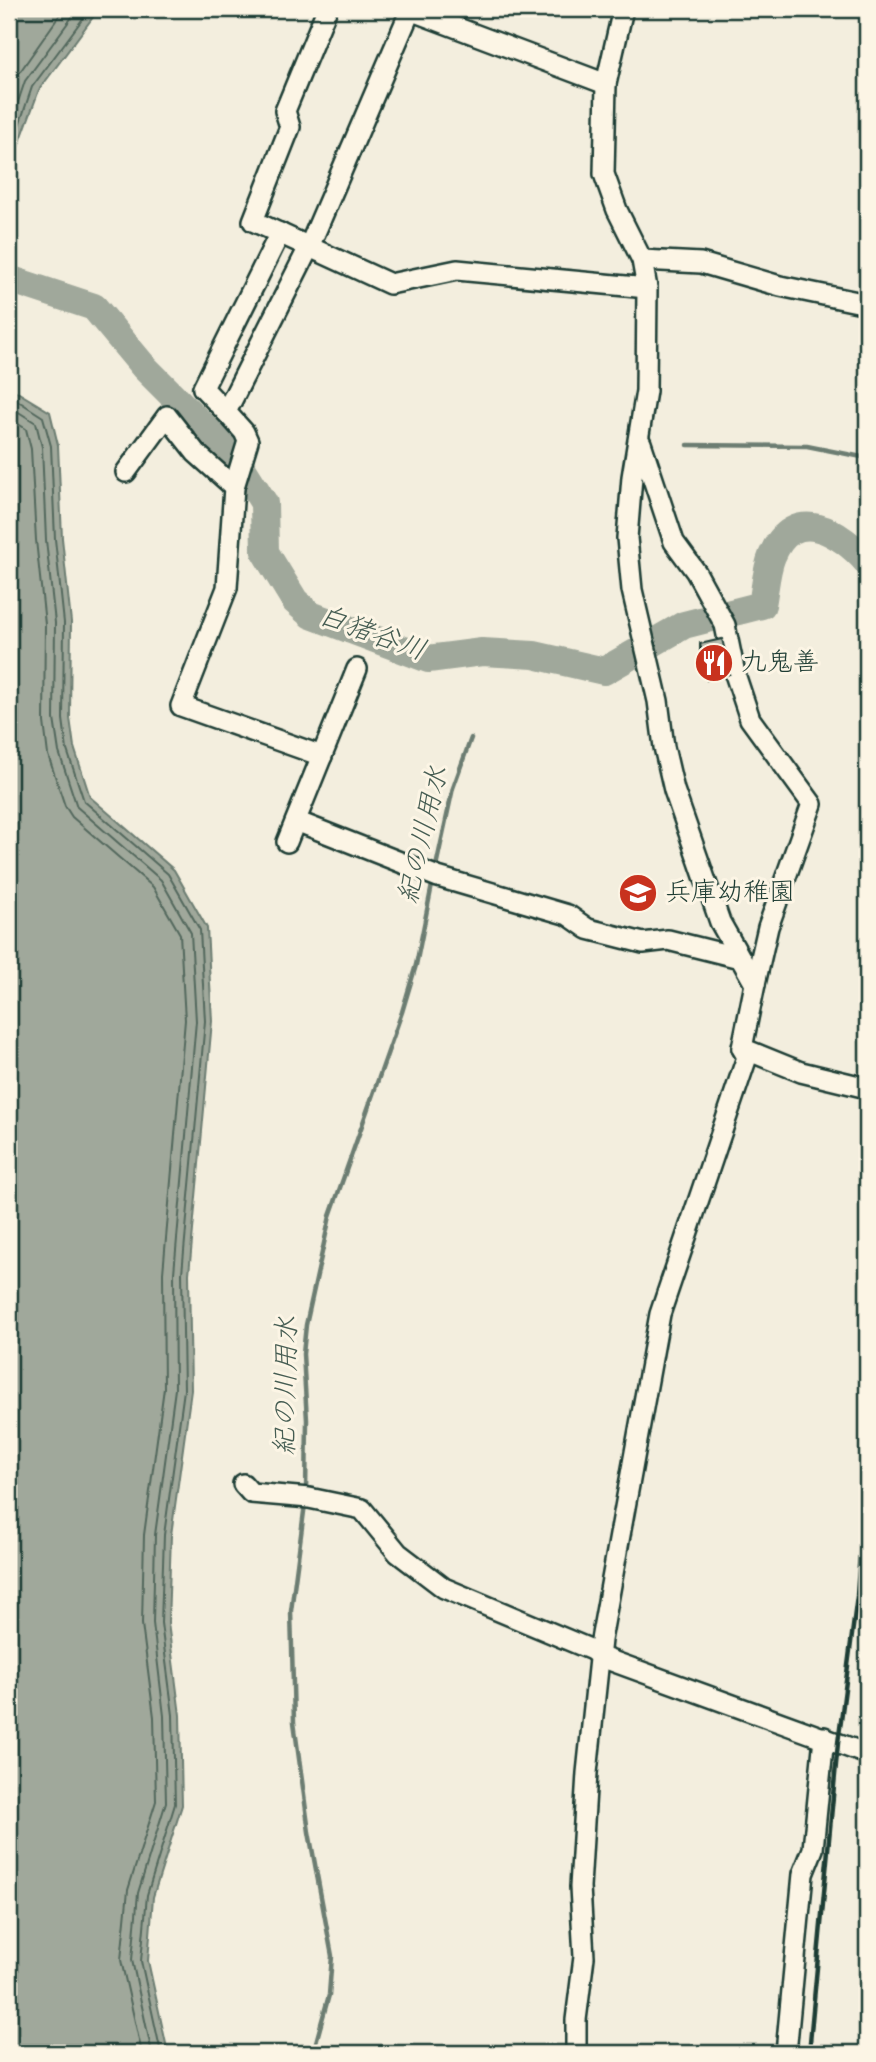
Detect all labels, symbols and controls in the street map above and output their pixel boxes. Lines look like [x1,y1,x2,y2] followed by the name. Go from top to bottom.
[313,597,431,671] water label: 白猪谷川
[693,642,735,684] restaurant icon: 九鬼善
[741,646,819,680] place label: 九鬼善
[390,763,458,907] water label: 紀の川用水
[617,872,659,914] school or university icon: 兵庫幼稚園
[665,876,795,910] place label: 兵庫幼稚園
[267,1316,307,1456] water label: 紀の川用水

